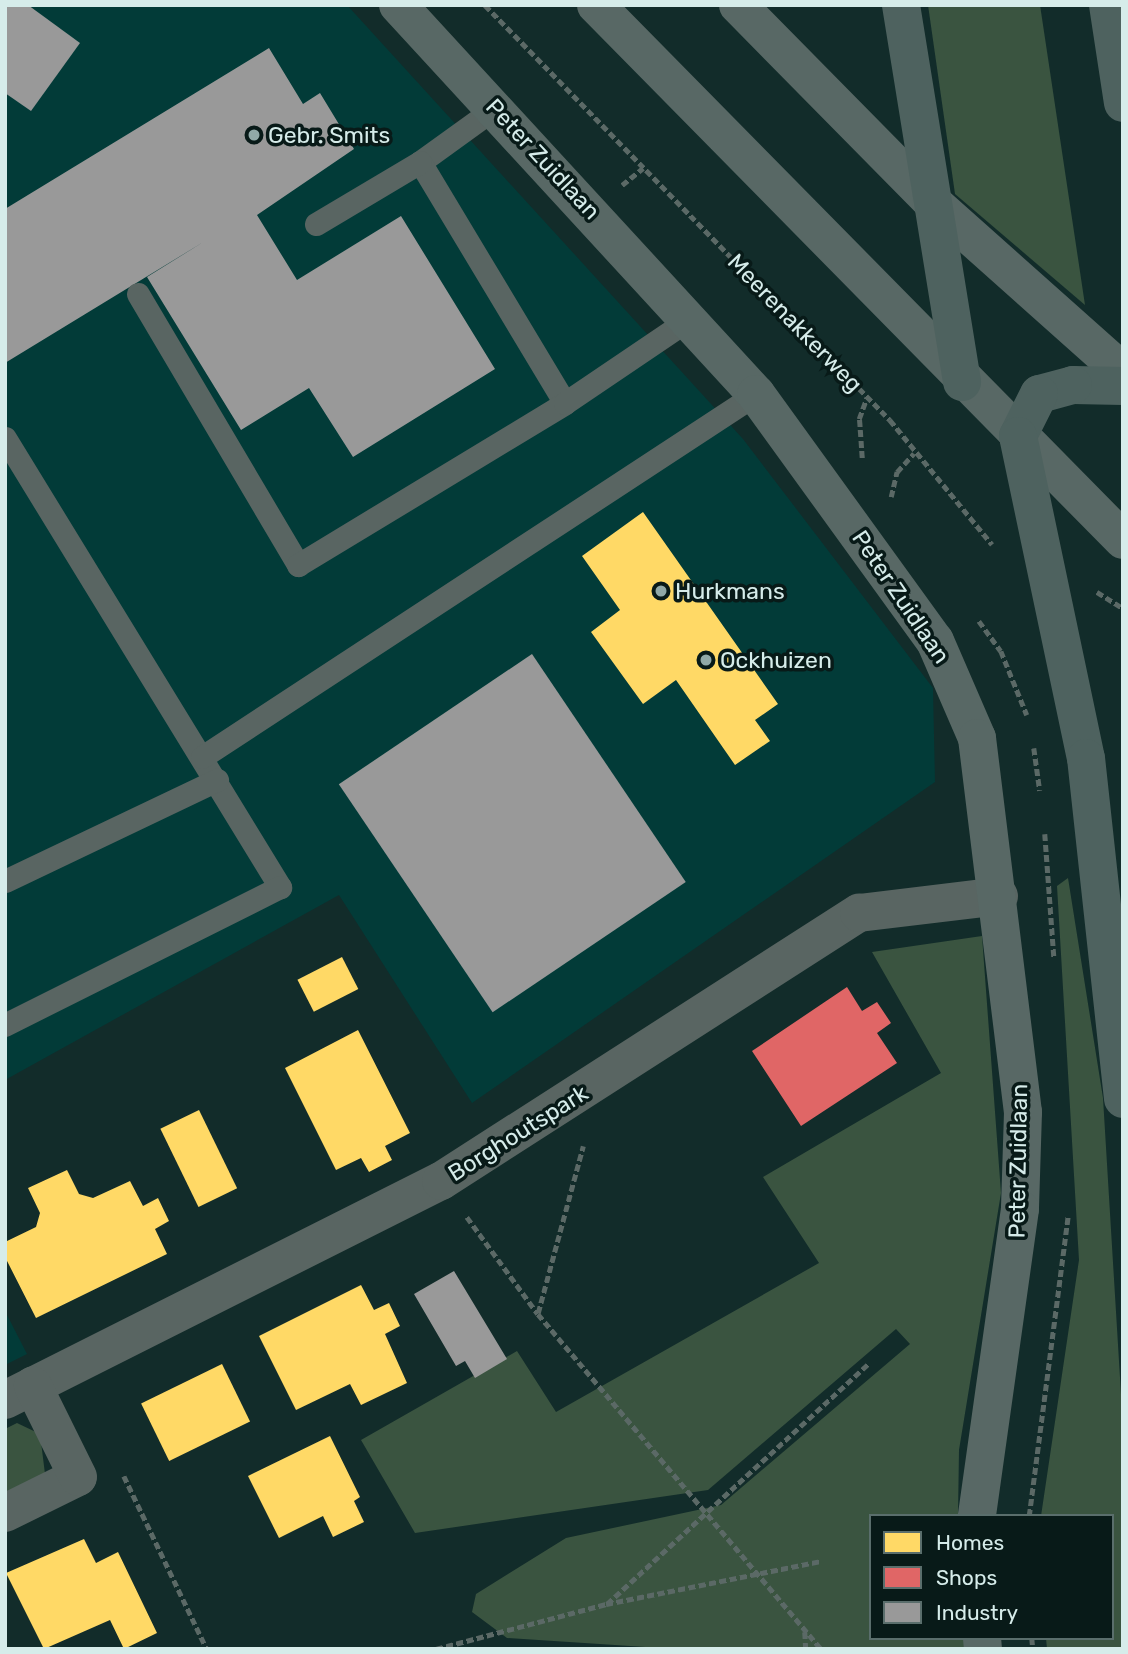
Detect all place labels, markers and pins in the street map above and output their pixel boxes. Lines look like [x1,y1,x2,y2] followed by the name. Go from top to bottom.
[268,121,390,149] place label: Gebr. Smits
[246,127,262,143] marker: Gebr. Smits
[675,577,785,605] place label: Hurkmans
[653,583,669,599] marker: Hurkmans
[720,646,832,674] place label: Ockhuizen
[698,652,714,668] marker: Ockhuizen

